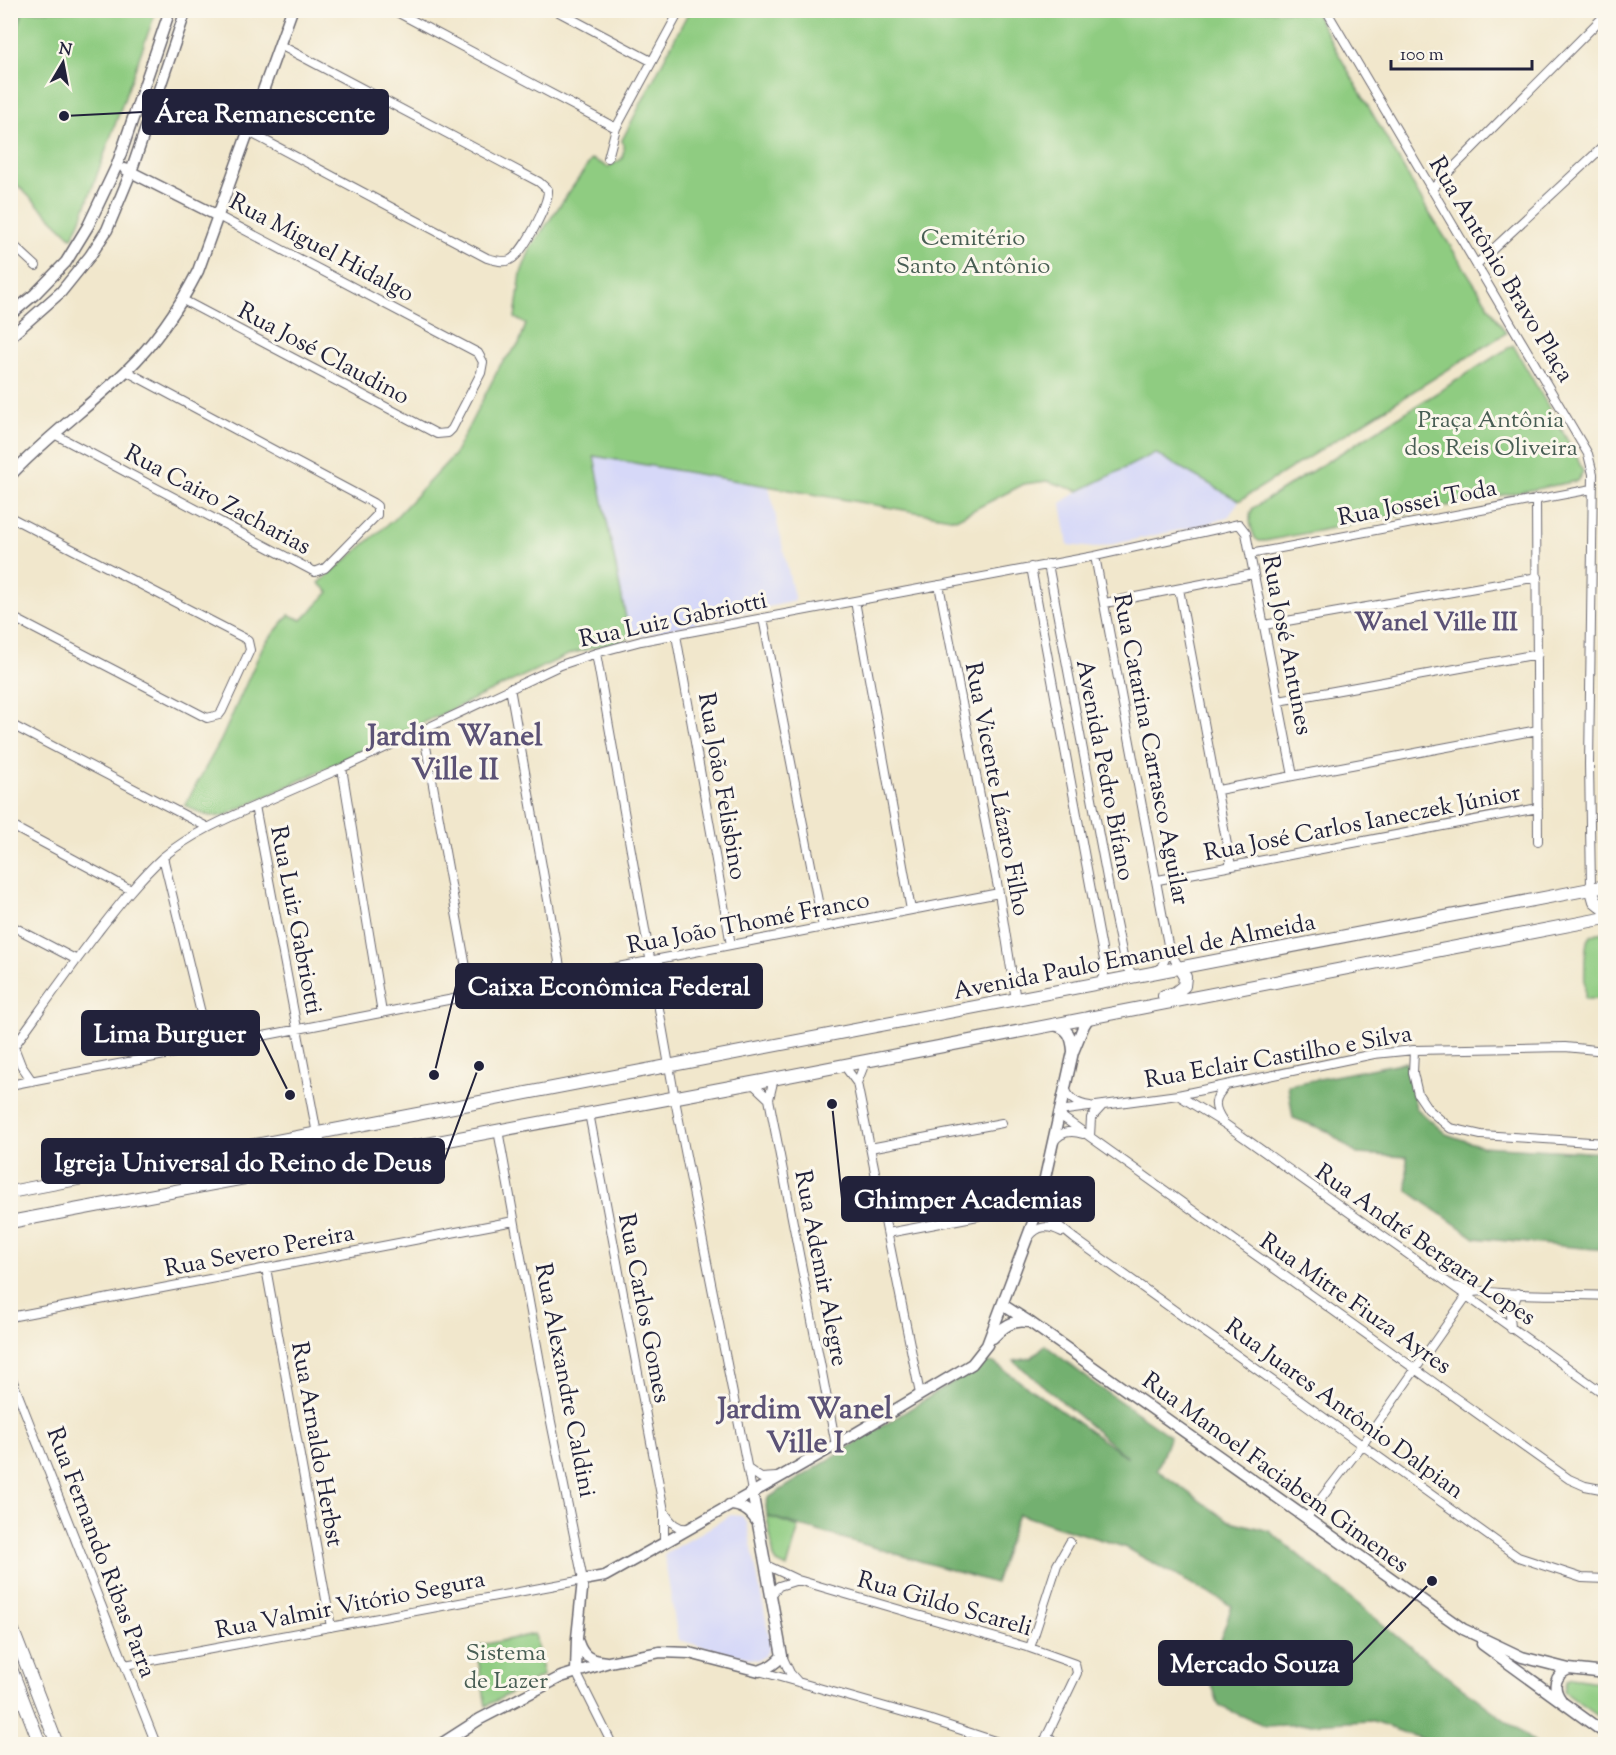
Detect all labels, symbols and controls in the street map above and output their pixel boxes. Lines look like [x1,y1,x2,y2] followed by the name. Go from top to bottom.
[33,33,93,93] north arrow
[1391,33,1532,71] scale bar
[57,38,74,63] text: N
[1400,43,1444,69] text: 100 m
[143,90,388,134] callout: Área Remanescente
[155,97,375,134] text: Área Remanescente
[1419,151,1581,389] street label: Rua Antônio Bravo Plaça
[222,186,420,312] street label: Rua Miguel Hidalgo
[896,222,1050,284] park label: Cemitério Santo Antônio
[231,295,415,414] street label: Rua José Claudino
[1404,404,1578,466] park label: Praça Antônia dos Reis Oliveira
[118,437,316,564] street label: Rua Cairo Zacharias
[1335,472,1500,536] street label: Rua Jossei Toda
[1252,553,1320,738] street label: Rua José Antunes
[576,584,771,657] street label: Rua Luiz Gabriotti
[1103,591,1197,908] street label: Rua Catarina Carrasco Aguilar
[1354,605,1518,642] district label: Wanel Ville III
[1066,657,1142,884] street label: Avenida Pedro Bifano
[955,660,1037,919] street label: Rua Vicente Lázaro Filho
[688,690,754,883] street label: Rua João Felisbino
[365,716,543,793] district label: Jardim Wanel Ville II
[1201,777,1524,871] street label: Rua José Carlos Ianeczek Júnior
[260,823,330,1018] street label: Rua Luiz Gabriotti
[624,884,872,964] street label: Rua João Thomé Franco
[950,906,1318,1010] street label: Avenida Paulo Emanuel de Almeida
[456,964,762,1008] callout: Caixa Econômica Federal
[468,970,751,1007] text: Caixa Econômica Federal
[82,1011,259,1055] callout: Lima Burguer
[94,1017,247,1054] text: Lima Burguer
[1142,1018,1415,1098] street label: Rua Eclair Castilho e Silva
[42,1139,444,1183] callout: Igreja Universal do Reino de Deus
[54,1146,432,1183] text: Igreja Universal do Reino de Deus
[1307,1156,1542,1335] street label: Rua André Bergara Lopes
[784,1167,856,1369] street label: Rua Ademir Alegre
[842,1177,1094,1221] callout: Ghimper Academias
[854,1183,1082,1220] text: Ghimper Academias
[608,1211,678,1406] street label: Rua Carlos Gomes
[162,1217,357,1287] street label: Rua Severo Pereira
[1252,1226,1458,1384] street label: Rua Mitre Fiuza Ayres
[525,1260,603,1501] street label: Rua Alexandre Caldini
[1217,1311,1471,1508] street label: Rua Juares Antônio Dalpian
[281,1339,351,1549] street label: Rua Arnaldo Herbst
[1134,1365,1415,1582] street label: Rua Manoel Faciabem Gimenes
[715,1389,893,1466] district label: Jardim Wanel Ville I
[37,1422,164,1683] street label: Rua Fernando Ribas Parra
[213,1563,488,1649] street label: Rua Valmir Vitório Segura
[853,1564,1036,1646] street label: Rua Gildo Scareli
[464,1637,548,1699] park label: Sistema de Lazer
[1159,1641,1352,1685] callout: Mercado Souza
[1170,1647,1340,1684] text: Mercado Souza

